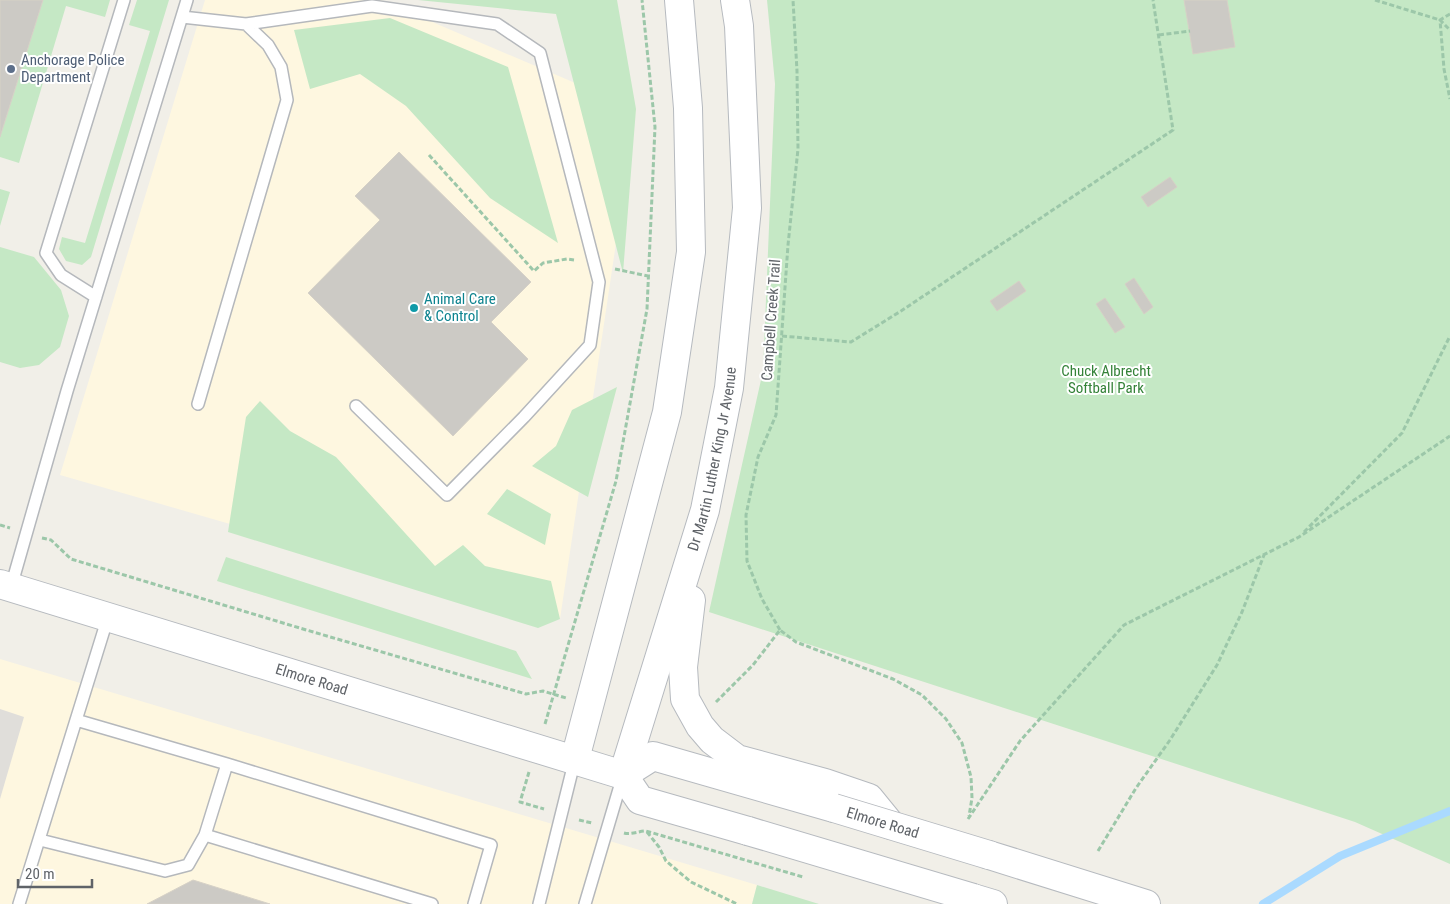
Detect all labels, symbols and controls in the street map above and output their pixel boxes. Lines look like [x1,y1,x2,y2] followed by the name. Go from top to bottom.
[21,51,125,86] place label: Anchorage Police Department
[5,63,17,75] marker: Anchorage Police Department
[758,259,784,381] street label: Campbell Creek Trail
[424,290,496,325] place label: Animal Care & Control
[408,302,420,314] marker: Animal Care & Control
[1061,362,1151,397] park label: Chuck Albrecht Softball Park
[684,366,740,553] street label: Dr Martin Luther King Jr Avenue
[273,660,350,699] street label: Elmore Road
[844,803,921,842] street label: Elmore Road
[18,856,91,888] scale bar
[25,865,55,883] text: 20 m

